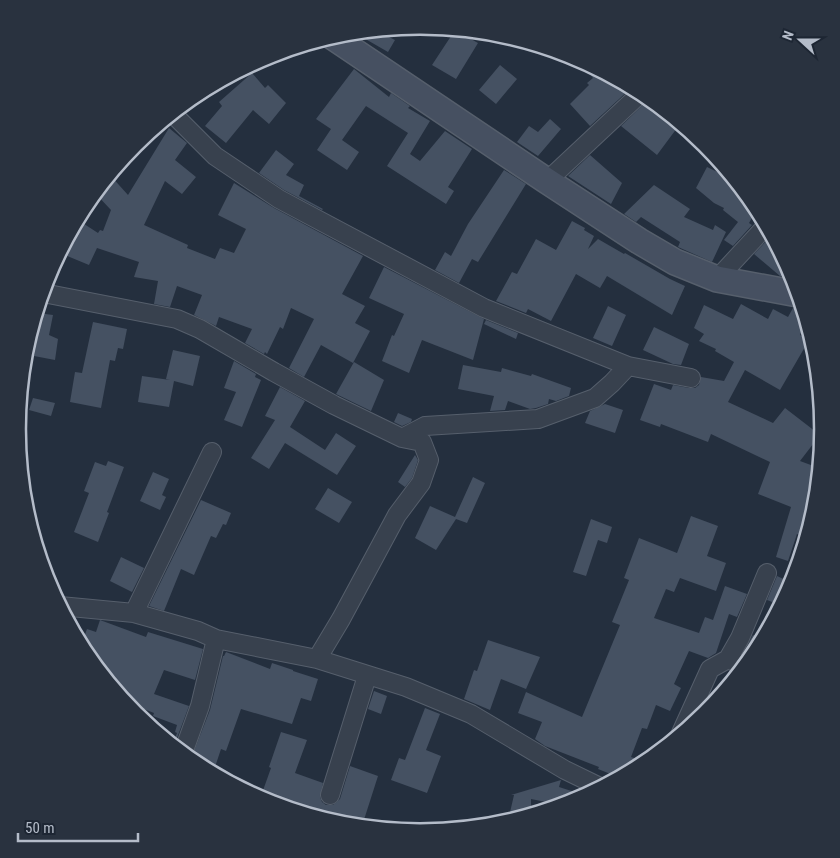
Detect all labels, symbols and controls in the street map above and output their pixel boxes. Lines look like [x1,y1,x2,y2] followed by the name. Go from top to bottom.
[775,15,825,65] north arrow
[779,28,797,42] text: N
[18,810,138,842] scale bar
[25,819,55,837] text: 50 m

